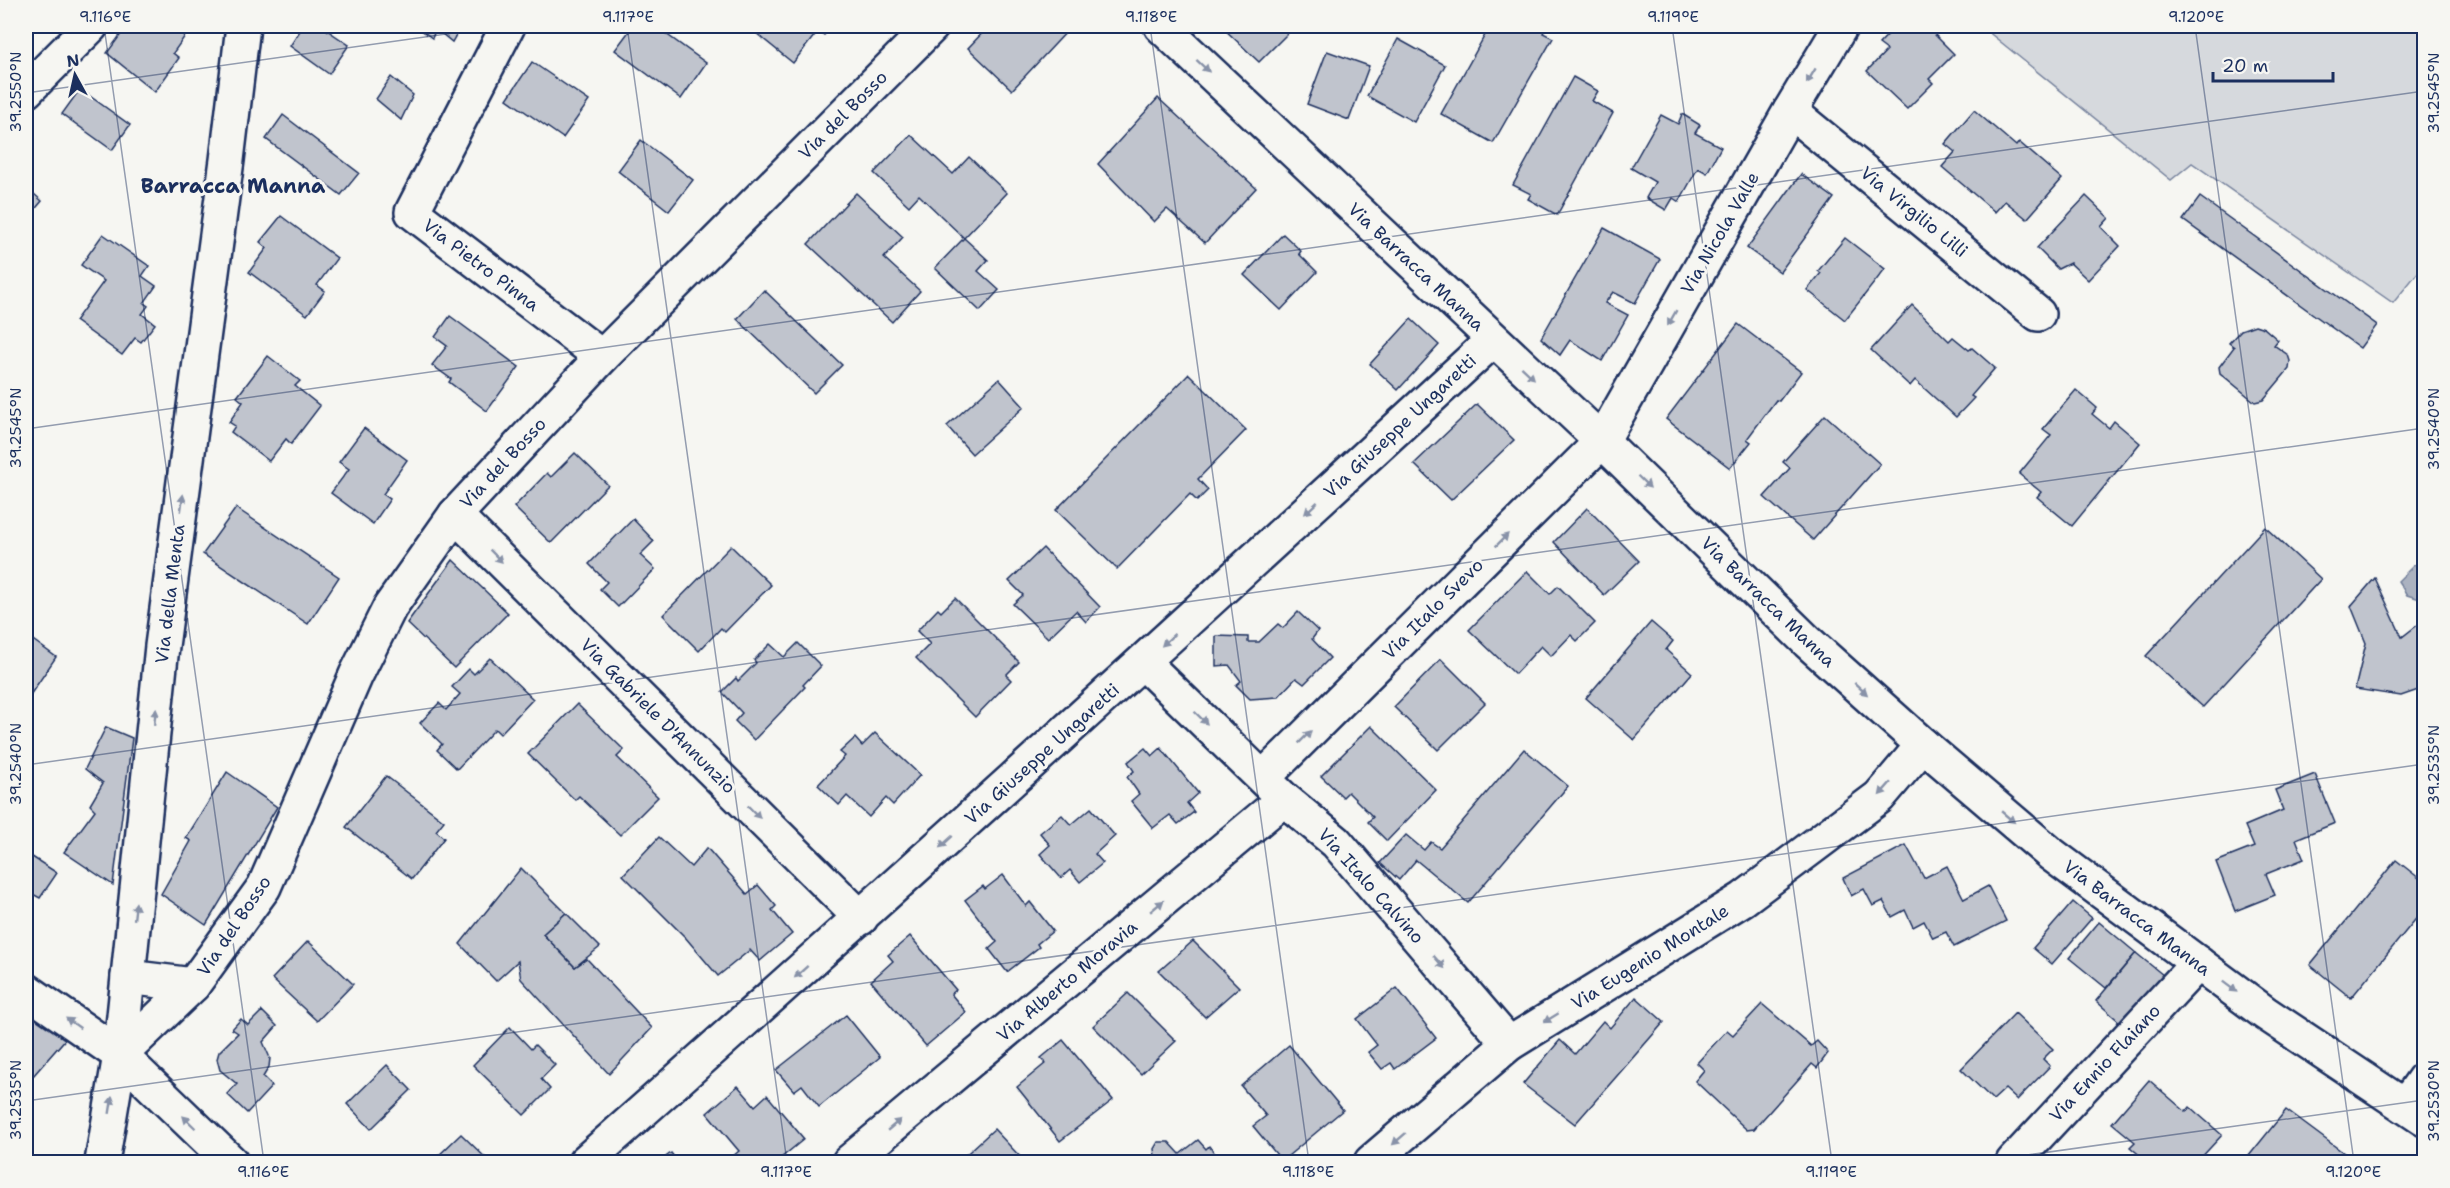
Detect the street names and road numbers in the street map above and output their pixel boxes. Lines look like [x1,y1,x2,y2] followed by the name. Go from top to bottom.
[793,65,893,165] street label: Via del Bosso
[1855,161,1973,263] street label: Via Virgilio Lilli
[1675,167,1765,299] street label: Via Nicola Valle
[1343,197,1489,337] street label: Via Barracca Manna
[418,213,544,317] street label: Via Pietro Pinna
[1318,349,1482,503] street label: Via Giuseppe Ungaretti
[455,412,551,514] street label: Via del Bosso
[150,523,190,665] street label: Via della Menta
[1695,531,1841,673] street label: Via Barracca Manna
[1377,553,1489,665] street label: Via Italo Svevo
[575,633,741,799] street label: Via Gabriele D'Annunzio
[959,678,1125,830] street label: Via Giuseppe Ungaretti
[1313,823,1429,949] street label: Via Italo Calvino
[2059,855,2215,981] street label: Via Barracca Manna
[192,871,276,981] street label: Via del Bosso
[1567,899,1733,1015] street label: Via Eugenio Montale
[992,915,1142,1047] street label: Via Alberto Moravia
[2044,999,2166,1127] street label: Via Ennio Flaiano

